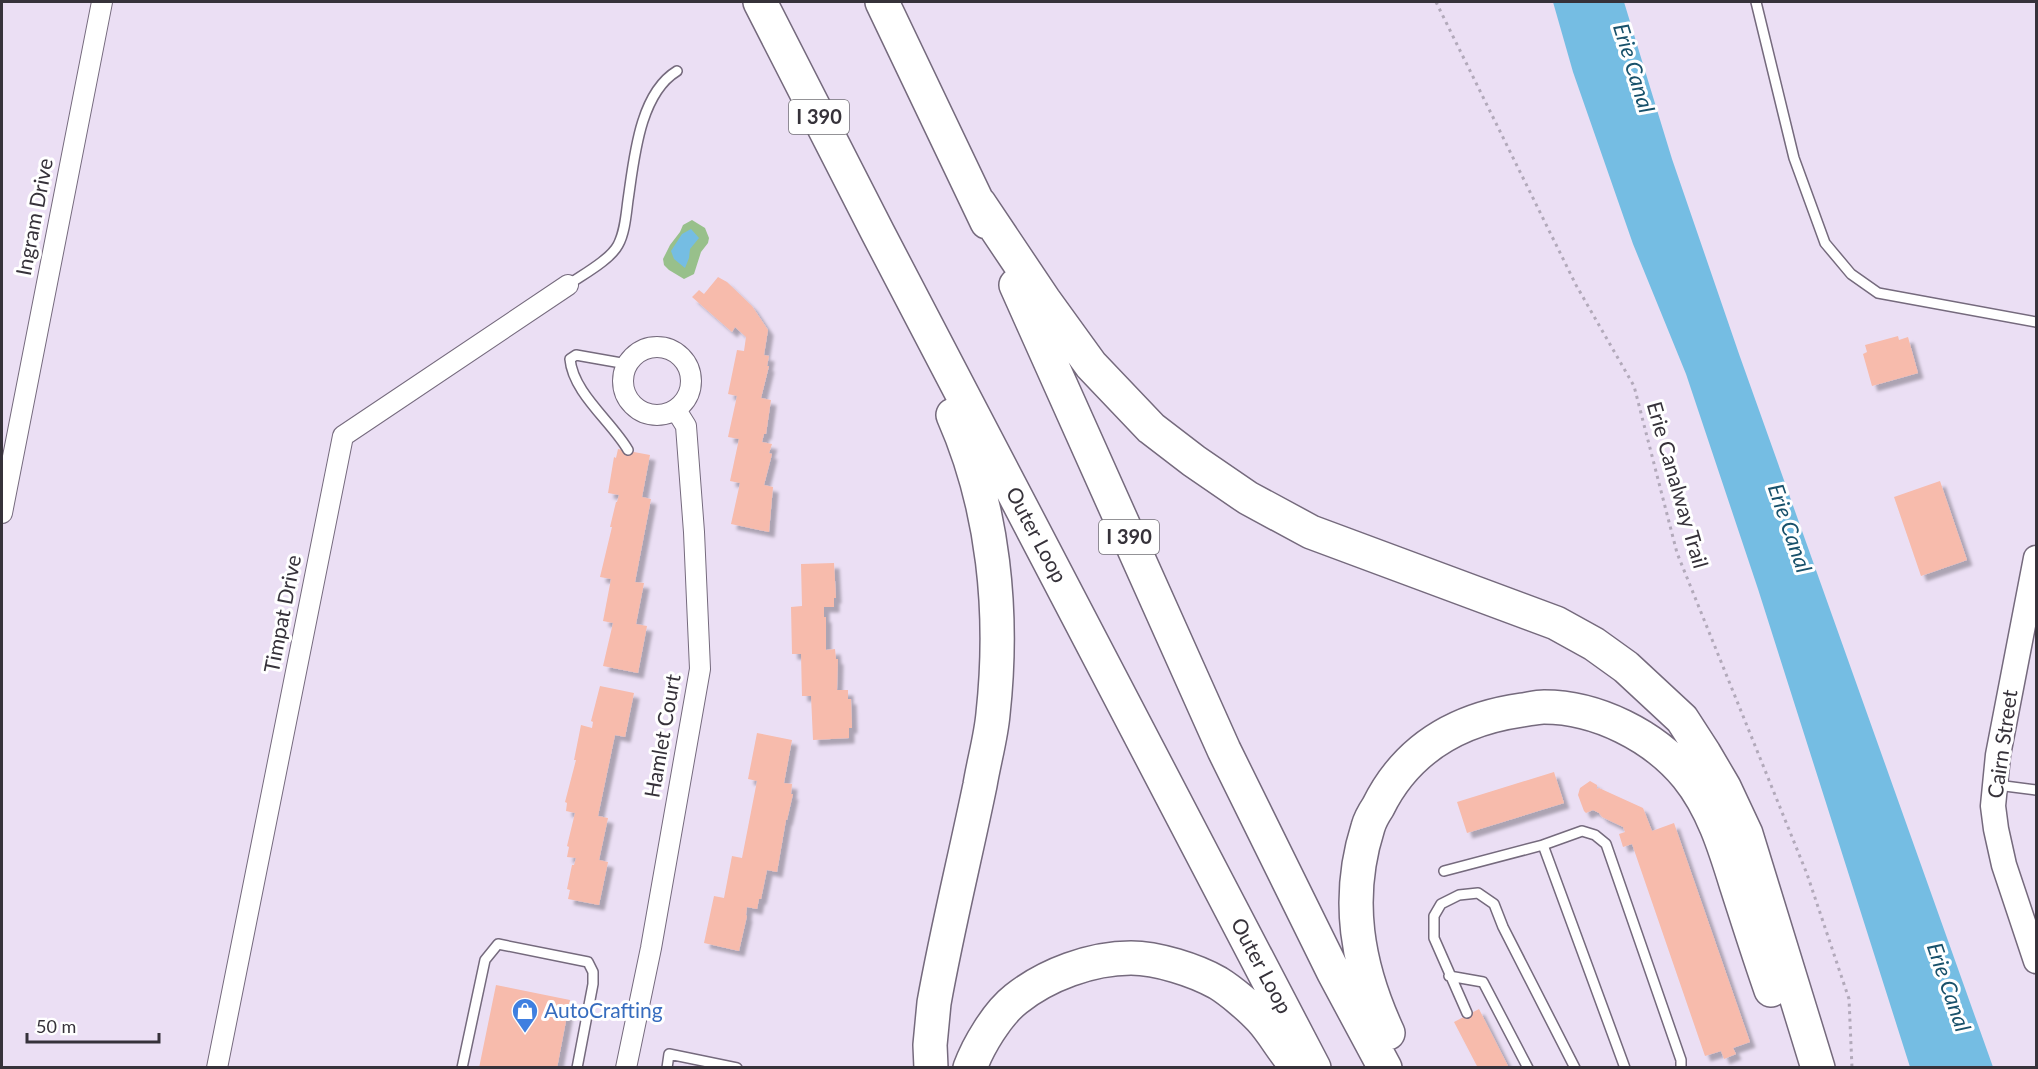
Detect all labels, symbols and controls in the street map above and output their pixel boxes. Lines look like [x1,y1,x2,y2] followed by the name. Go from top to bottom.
[1608,20,1661,116] water label: Erie Canal
[789,100,849,134] road number: I 390
[10,156,57,278] street label: Ingram Drive
[1643,398,1714,571] street label: Erie Canalway Trail
[1763,480,1818,576] water label: Erie Canal
[1002,482,1073,587] street label: Outer Loop
[1099,520,1159,554] road number: I 390
[258,553,305,675] street label: Timpat Drive
[638,672,685,799] street label: Hamlet Court
[1982,687,2022,800] street label: Cairn Street
[1227,913,1298,1018] street label: Outer Loop
[1922,939,1977,1035] water label: Erie Canal
[510,996,540,1034] shop icon: AutoCrafting
[544,997,663,1022] place label: AutoCrafting
[27,1006,159,1044] scale bar
[36,1015,76,1037] text: 50 m

